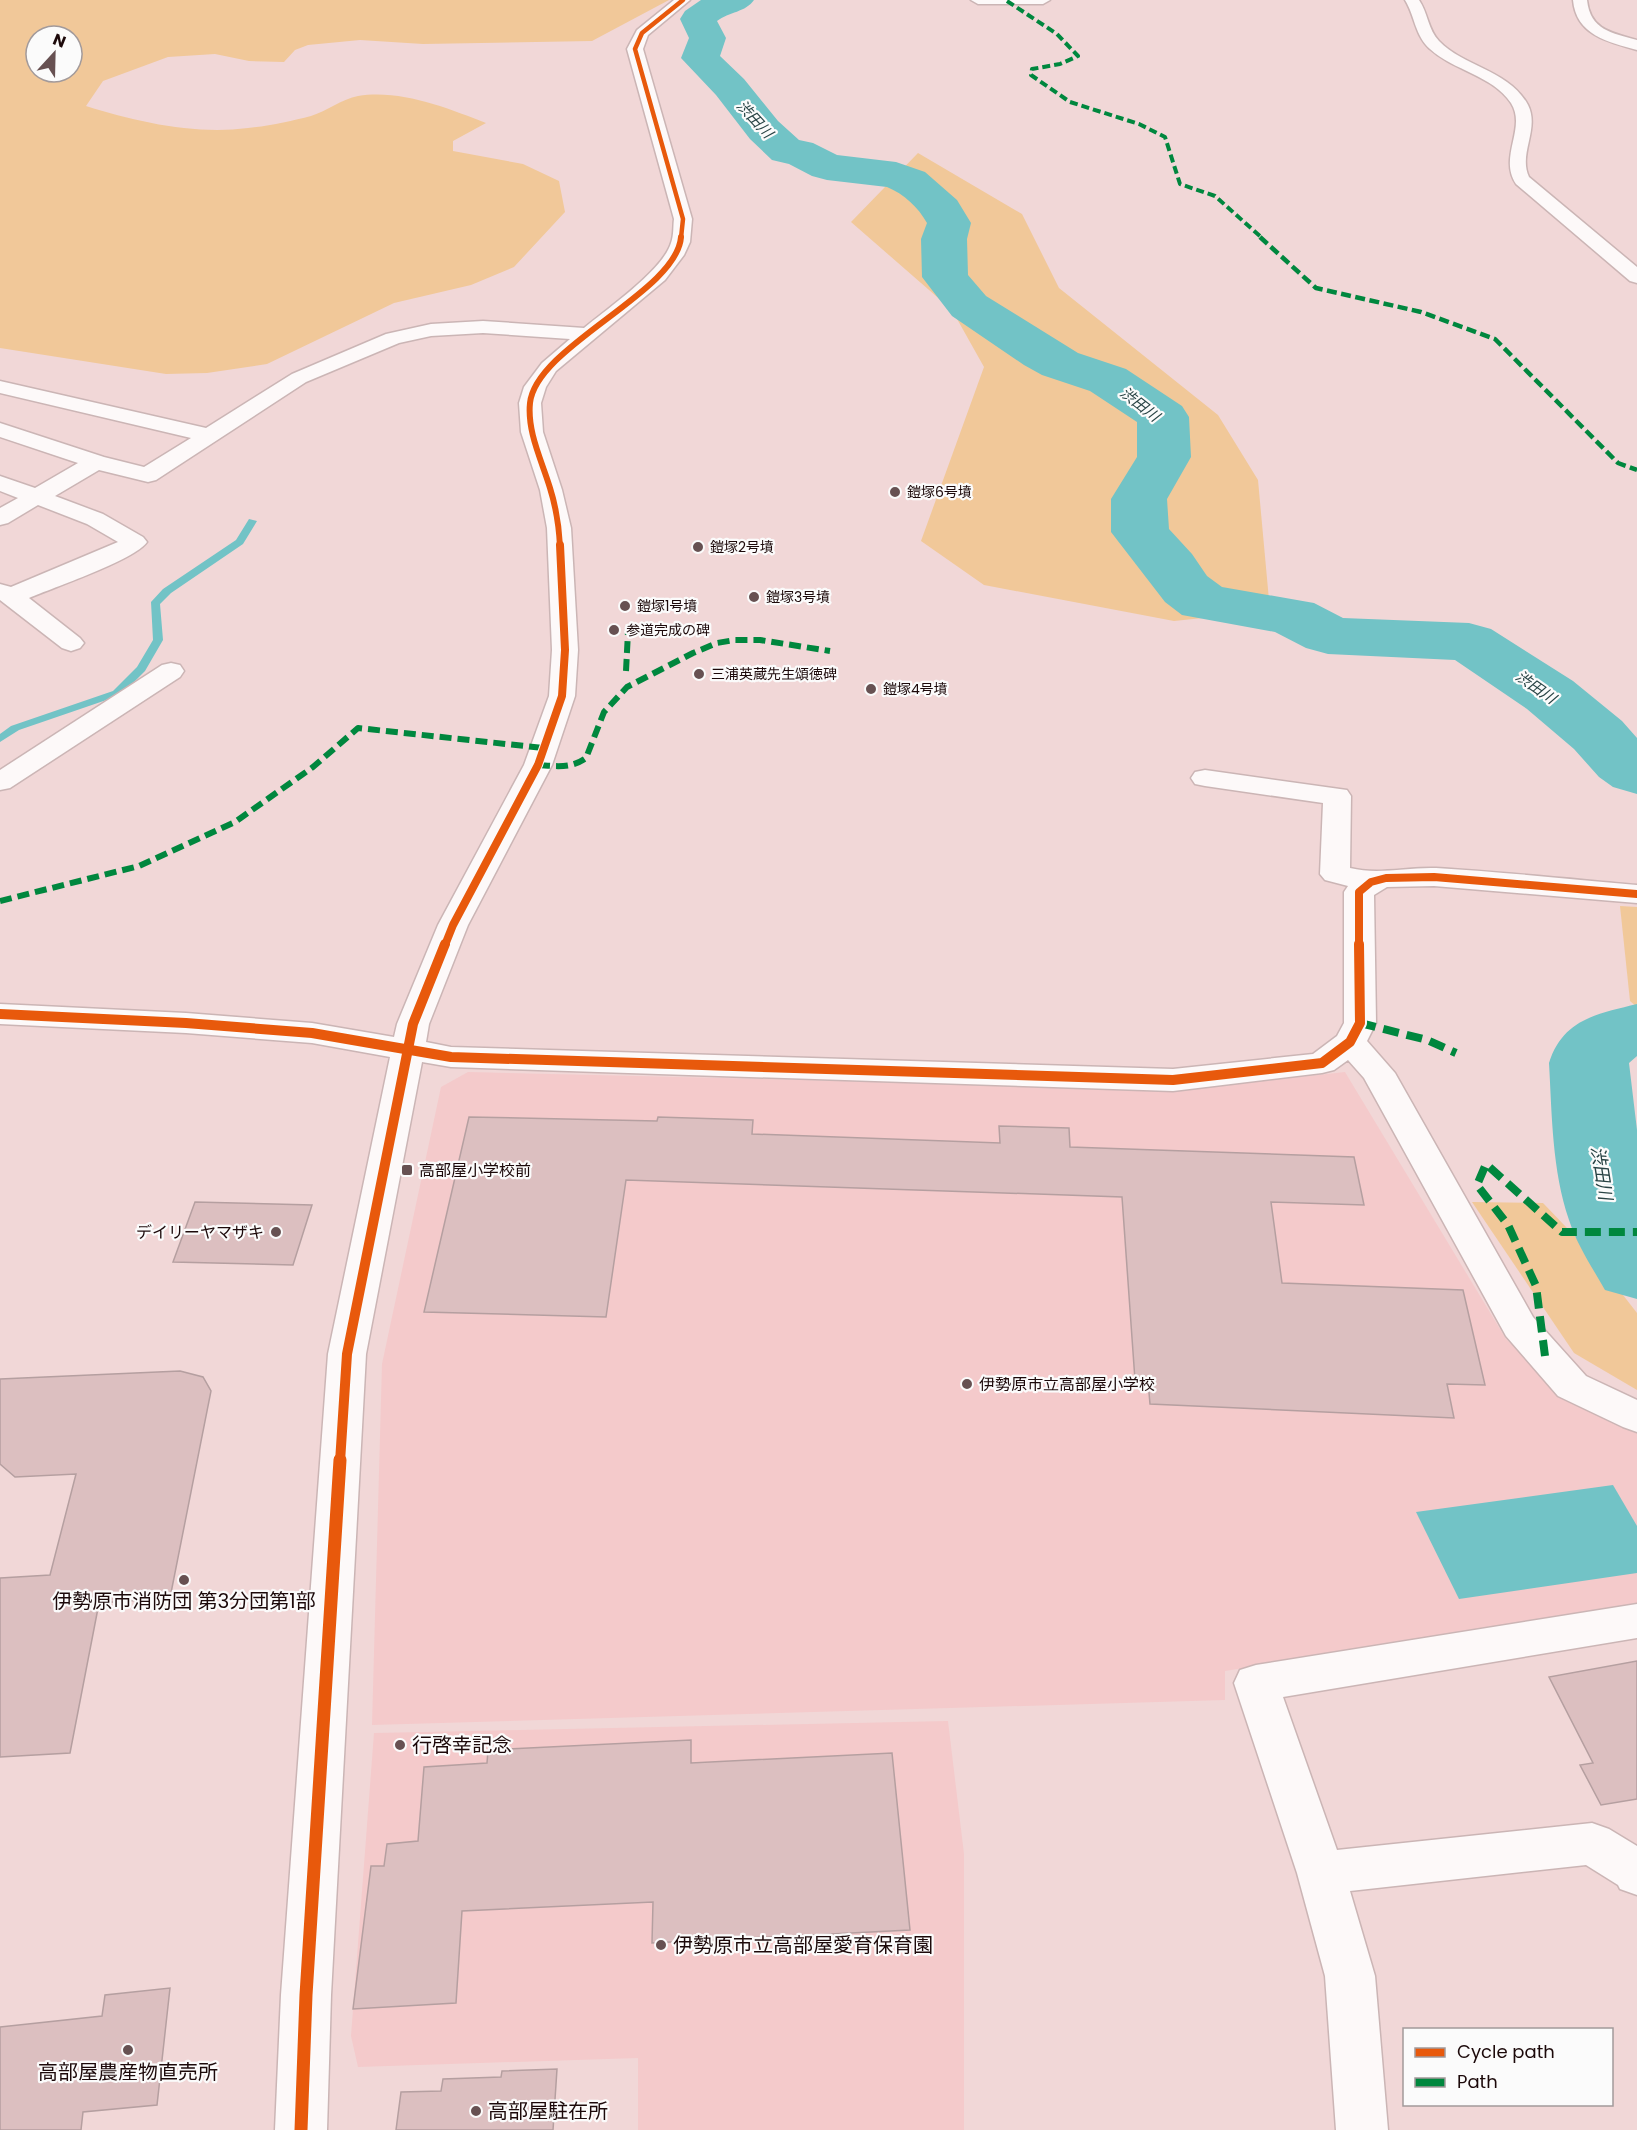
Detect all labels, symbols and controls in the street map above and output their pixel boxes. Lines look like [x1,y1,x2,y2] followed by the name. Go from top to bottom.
[24,24,84,84] north arrow
[50,28,69,53] text: N
[732,95,779,144] water label: 渋田川
[1116,382,1166,427] water label: 渋田川
[907,482,972,502] place label: 鎧塚6号墳
[888,485,902,499] marker: 鎧塚6号墳
[710,537,774,557] place label: 鎧塚2号墳
[691,540,705,554] marker: 鎧塚2号墳
[766,587,830,607] place label: 鎧塚3号墳
[747,590,761,604] marker: 鎧塚3号墳
[637,596,697,616] place label: 鎧塚1号墳
[618,599,632,613] marker: 鎧塚1号墳
[626,620,710,640] place label: 参道完成の碑
[607,623,621,637] marker: 参道完成の碑
[711,664,837,684] place label: 三浦英蔵先生頌徳碑
[1512,665,1562,710] water label: 渋田川
[692,667,706,681] marker: 三浦英蔵先生頌徳碑
[883,679,948,699] place label: 鎧塚4号墳
[864,682,878,696] marker: 鎧塚4号墳
[1585,1144,1619,1204] water label: 渋田川
[419,1159,531,1182] place label: 高部屋小学校前
[400,1163,414,1177] marker: 高部屋小学校前
[136,1221,264,1244] place label: デイリーヤマザキ
[269,1225,283,1239] marker: デイリーヤマザキ
[979,1373,1155,1396] place label: 伊勢原市立高部屋小学校
[960,1377,974,1391] marker: 伊勢原市立高部屋小学校
[177,1573,191,1587] marker: 伊勢原市消防団 第3分団第1部
[52,1587,316,1615] place label: 伊勢原市消防団 第3分団第1部
[412,1731,512,1759] place label: 行啓幸記念
[393,1738,407,1752] marker: 行啓幸記念
[673,1931,933,1959] place label: 伊勢原市立高部屋愛育保育園
[654,1938,668,1952] marker: 伊勢原市立高部屋愛育保育園
[1403,2028,1613,2106] legend
[1457,2039,1555,2064] text: Cycle path
[121,2043,135,2057] marker: 高部屋農産物直売所
[38,2058,218,2086] place label: 高部屋農産物直売所
[1457,2069,1498,2094] text: Path
[488,2097,608,2125] place label: 高部屋駐在所
[469,2104,483,2118] marker: 高部屋駐在所

